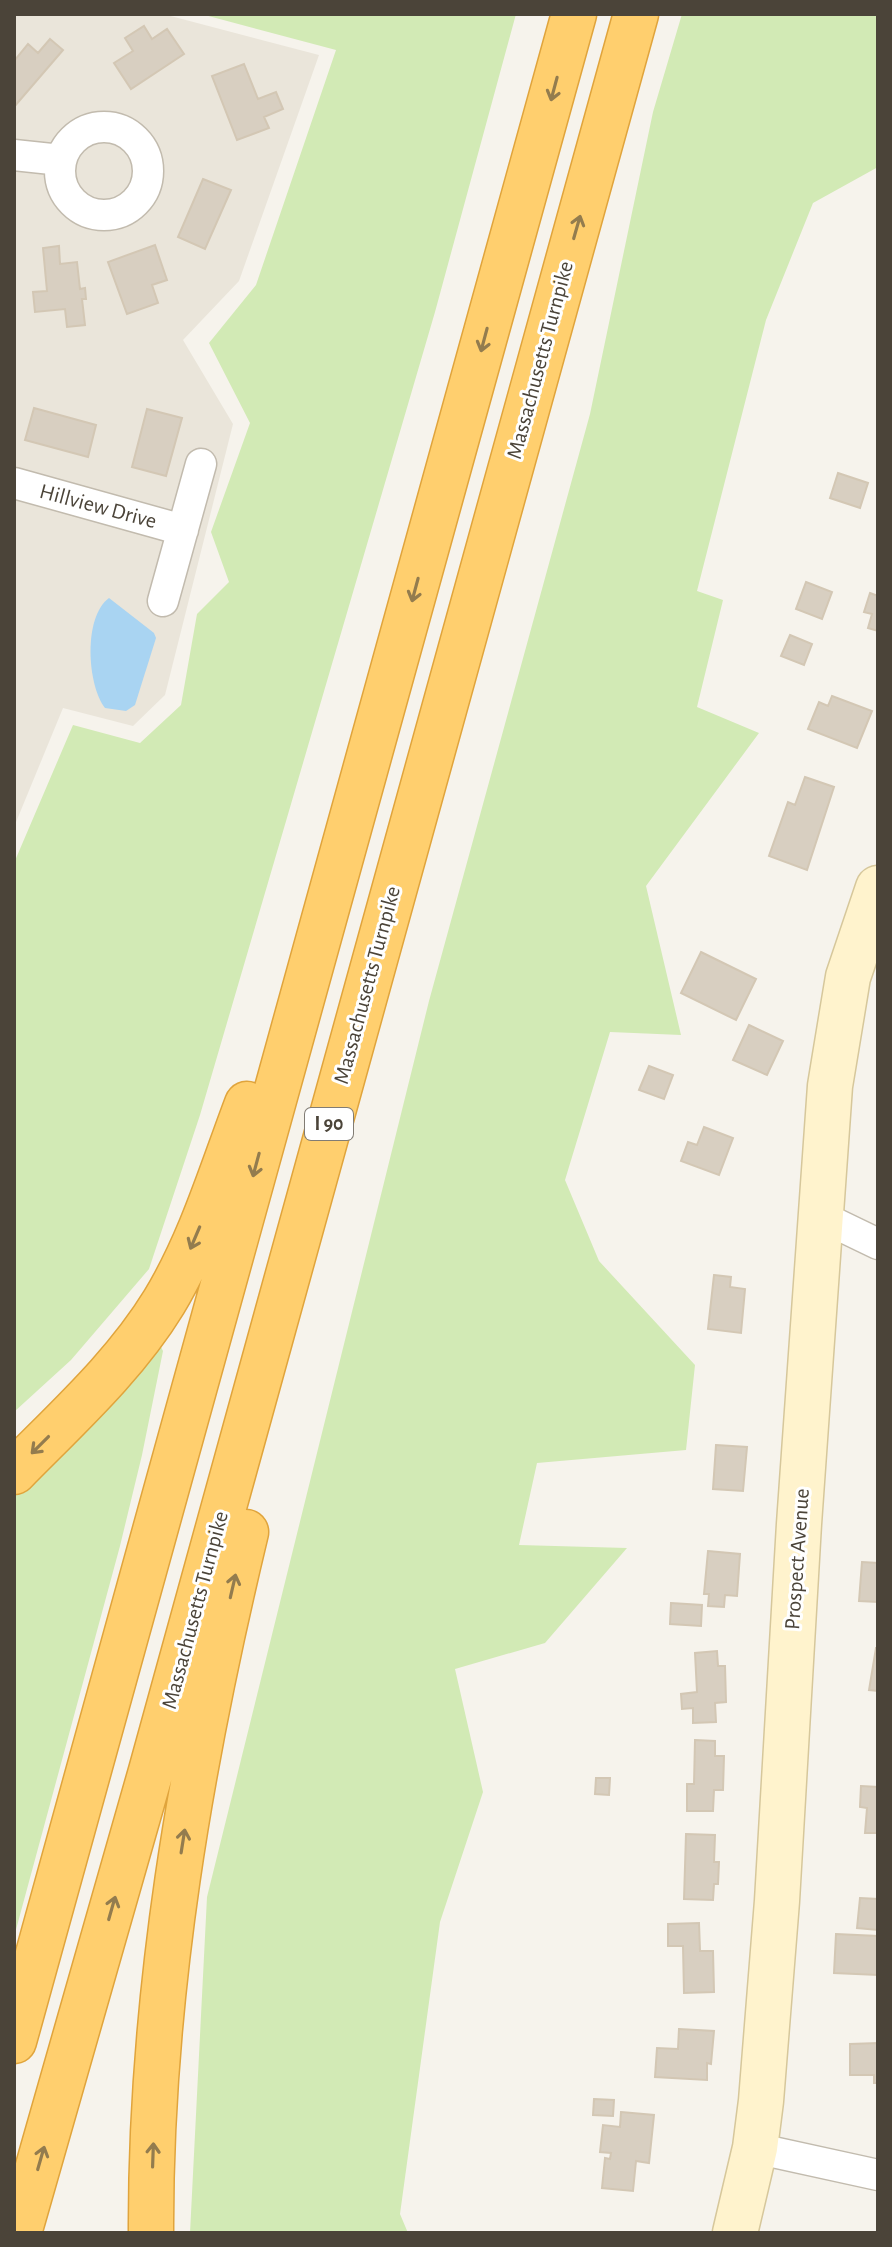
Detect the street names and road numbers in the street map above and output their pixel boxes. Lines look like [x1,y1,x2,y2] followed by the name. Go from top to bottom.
[503,259,577,461] street label: Massachusetts Turnpike
[37,480,159,532] street label: Hillview Drive
[330,884,404,1086] street label: Massachusetts Turnpike
[305,1108,353,1140] road number: I 90
[781,1488,813,1630] street label: Prospect Avenue
[158,1509,232,1711] street label: Massachusetts Turnpike

